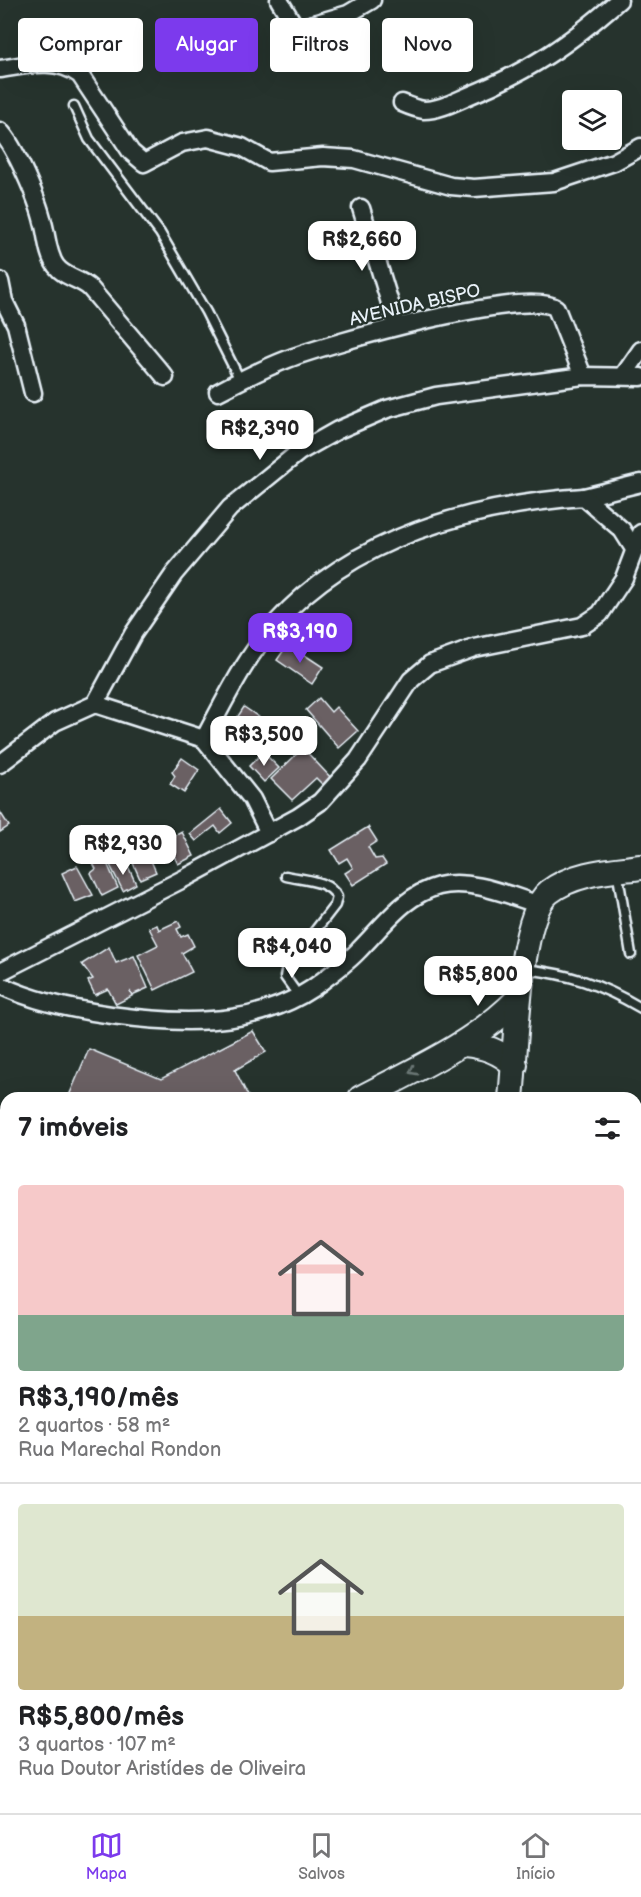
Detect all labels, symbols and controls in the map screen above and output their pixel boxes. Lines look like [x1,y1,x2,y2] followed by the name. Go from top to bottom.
[18,18,143,72] chip: Comprar
[155,18,258,72] chip: Alugar
[270,18,370,72] chip: Filtros
[382,18,473,72] chip: Novo
[562,90,622,150] map controls
[562,90,622,150] button: layers
[307,221,417,272] pin: R$2,660
[322,228,402,252] text: R$2,660
[347,280,483,330] street label: AVENIDA BISPO
[205,410,315,461] pin: R$2,390
[220,417,300,441] text: R$2,390
[245,613,355,664] pin: R$3,190
[262,620,338,644] text: R$3,190
[209,716,319,767] pin: R$3,500
[224,723,304,747] text: R$3,500
[68,825,178,876] pin: R$2,930
[83,832,163,856] text: R$2,930
[237,928,347,979] pin: R$4,040
[252,935,332,959] text: R$4,040
[423,956,533,1007] pin: R$5,800
[438,963,518,987] text: R$5,800
[408,1064,419,1075] one-way arrow
[591,1112,624,1145] icon: filters
[18,1113,128,1144] text: 7 imóveis
[267,1224,375,1332] icon: home
[18,1383,179,1414] text: R$3,190/mês
[18,1414,170,1438] text: 2 quartos · 58 m²
[18,1438,221,1462] text: Rua Marechal Rondon
[267,1543,375,1651] icon: home
[18,1702,184,1733] text: R$5,800/mês
[18,1733,176,1757] text: 3 quartos · 107 m²
[18,1757,306,1781] text: Rua Doutor Aristídes de Oliveira
[86,1829,127,1884] tab: Mapa
[298,1829,345,1884] tab: Salvos
[516,1829,555,1884] tab: Início

